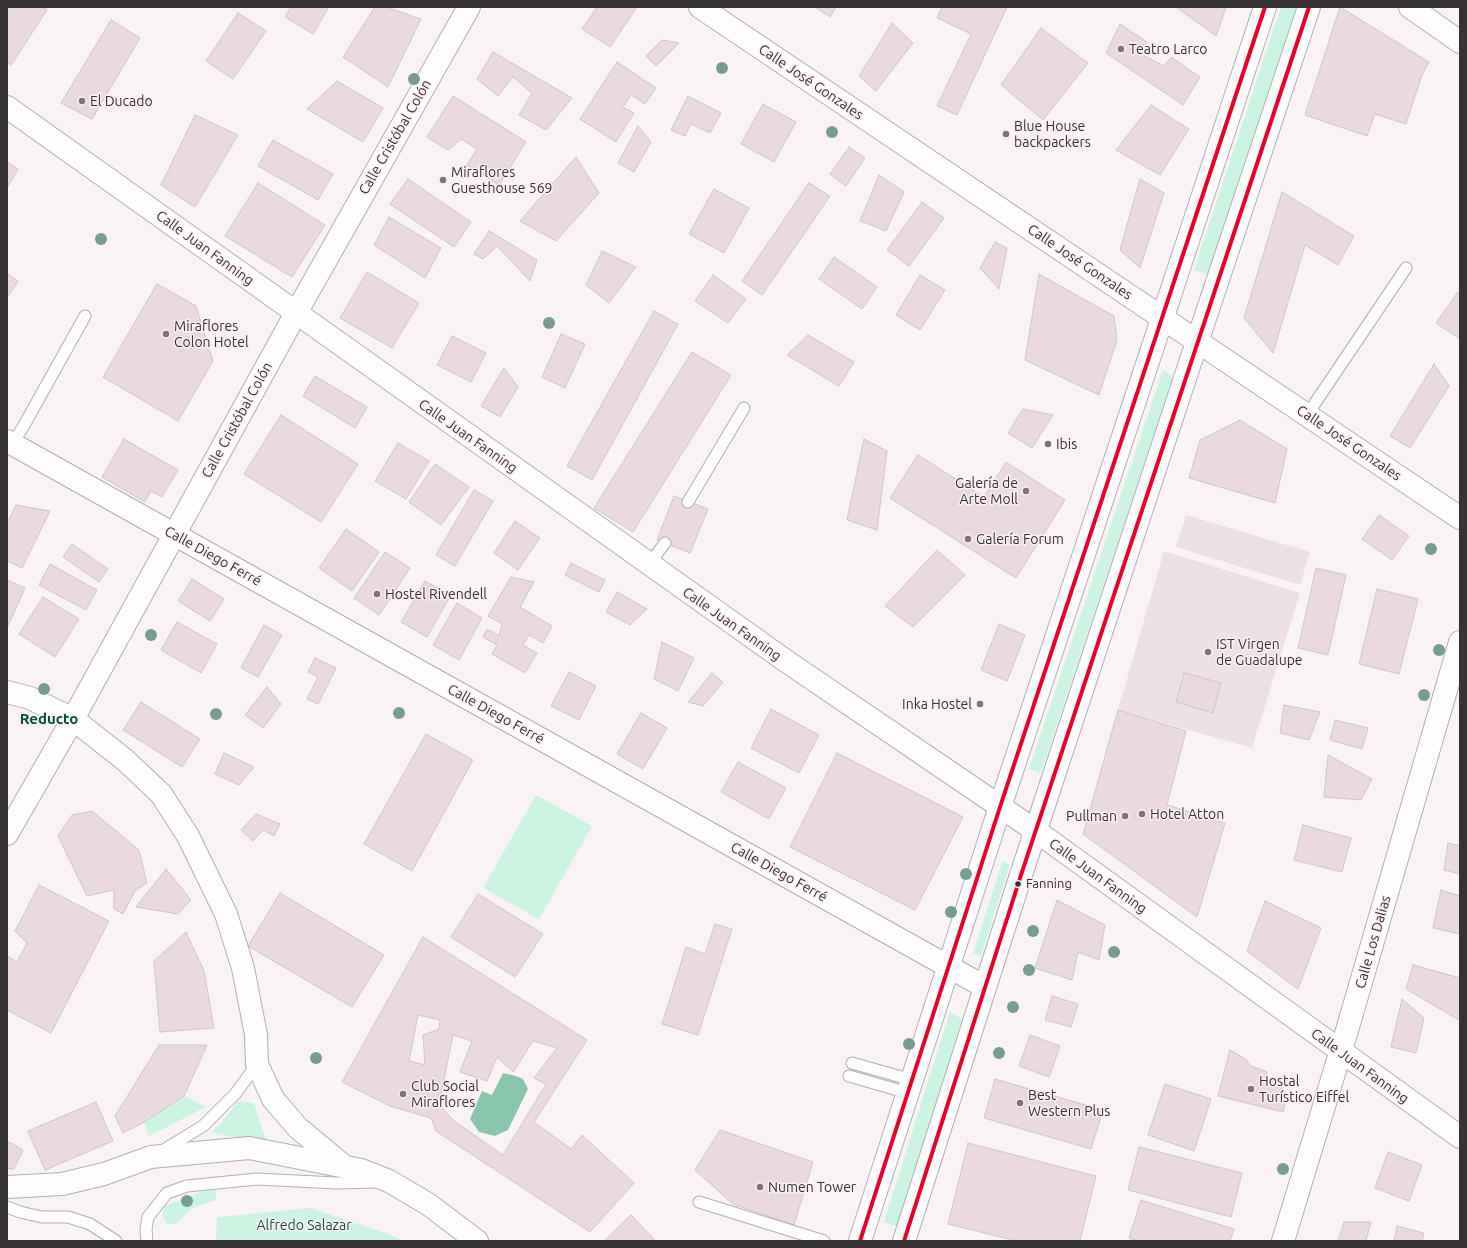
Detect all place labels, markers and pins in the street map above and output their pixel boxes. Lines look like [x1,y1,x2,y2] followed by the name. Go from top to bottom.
[1129,41,1208,57] place label: Teatro Larco
[1116,44,1126,54] marker: Teatro Larco
[90,93,153,109] place label: El Ducado
[77,96,87,106] marker: El Ducado
[1014,118,1091,150] place label: Blue House backpackers
[1001,129,1011,139] marker: Blue House backpackers
[451,164,552,196] place label: Miraflores Guesthouse 569
[438,175,448,185] marker: Miraflores Guesthouse 569
[174,318,249,350] place label: Miraflores Colon Hotel
[161,329,171,339] marker: Miraflores Colon Hotel
[1056,436,1077,452] place label: Ibis
[1043,439,1053,449] marker: Ibis
[955,475,1018,508] place label: Galería de Arte Moll
[1021,486,1031,496] marker: Galería de Arte Moll
[976,531,1064,547] place label: Galería Forum
[963,534,973,544] marker: Galería Forum
[385,586,487,602] place label: Hostel Rivendell
[372,589,382,599] marker: Hostel Rivendell
[1216,636,1303,668] place label: IST Virgen de Guadalupe
[1203,647,1213,657] marker: IST Virgen de Guadalupe
[902,696,972,712] place label: Inka Hostel
[975,699,985,709] marker: Inka Hostel
[1150,806,1224,822] place label: Hotel Atton
[1066,808,1117,824] place label: Pullman
[1137,809,1147,819] marker: Hotel Atton
[1120,811,1130,821] marker: Pullman
[1026,876,1072,892] place label: Fanning
[1013,879,1023,889] marker: Fanning
[1259,1073,1349,1106] place label: Hostal Turístico Eiffel
[411,1078,479,1110] place label: Club Social Miraflores
[1246,1084,1256,1094] marker: Hostal Turístico Eiffel
[1028,1087,1110,1120] place label: Best Western Plus
[398,1089,408,1099] marker: Club Social Miraflores
[1015,1098,1025,1108] marker: Best Western Plus
[768,1179,856,1195] place label: Numen Tower
[755,1182,765,1192] marker: Numen Tower

